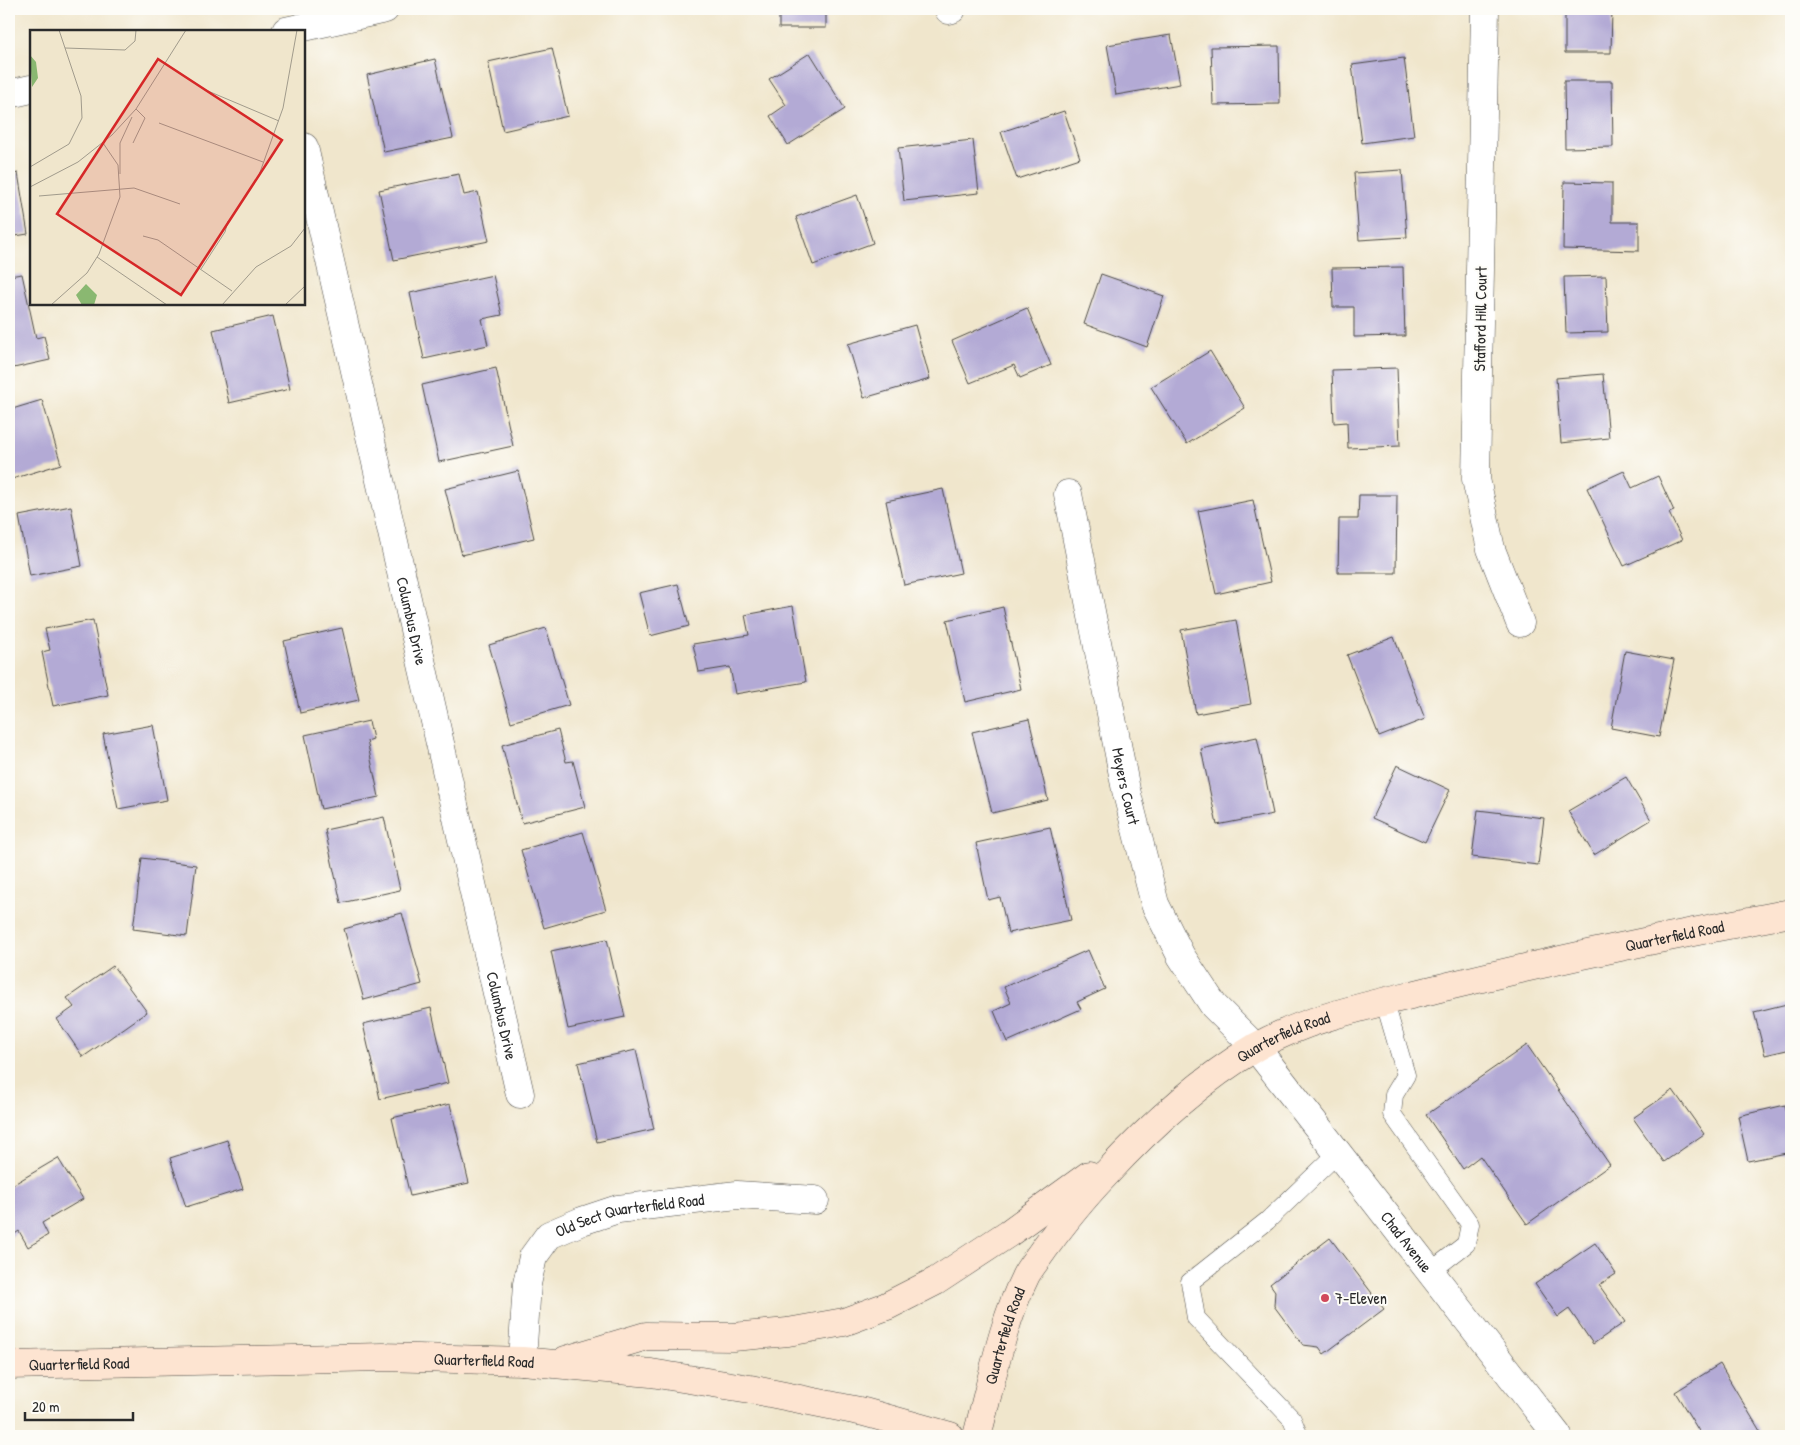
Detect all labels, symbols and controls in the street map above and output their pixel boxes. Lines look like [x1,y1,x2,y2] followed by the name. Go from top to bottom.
[30,30,305,305] inset map
[1468,266,1492,372] street label: Stafford Hill Court
[391,575,433,668] street label: Columbus Drive
[1107,746,1146,828] street label: Meyers Court
[1623,915,1726,957] street label: Quarterfield Road
[481,969,523,1063] street label: Columbus Drive
[1232,1006,1333,1067] street label: Quarterfield Road
[552,1188,705,1242] street label: Old Sect Quarterfield Road
[1376,1206,1438,1277] street label: Chad Avenue
[979,1284,1030,1387] street label: Quarterfield Road
[1335,1287,1387,1309] place label: 7-Eleven
[1319,1292,1331,1304] marker: 7-Eleven
[433,1347,535,1373] street label: Quarterfield Road
[28,1351,130,1376] street label: Quarterfield Road
[25,1390,132,1422] scale bar
[32,1396,59,1417] text: 20 m

